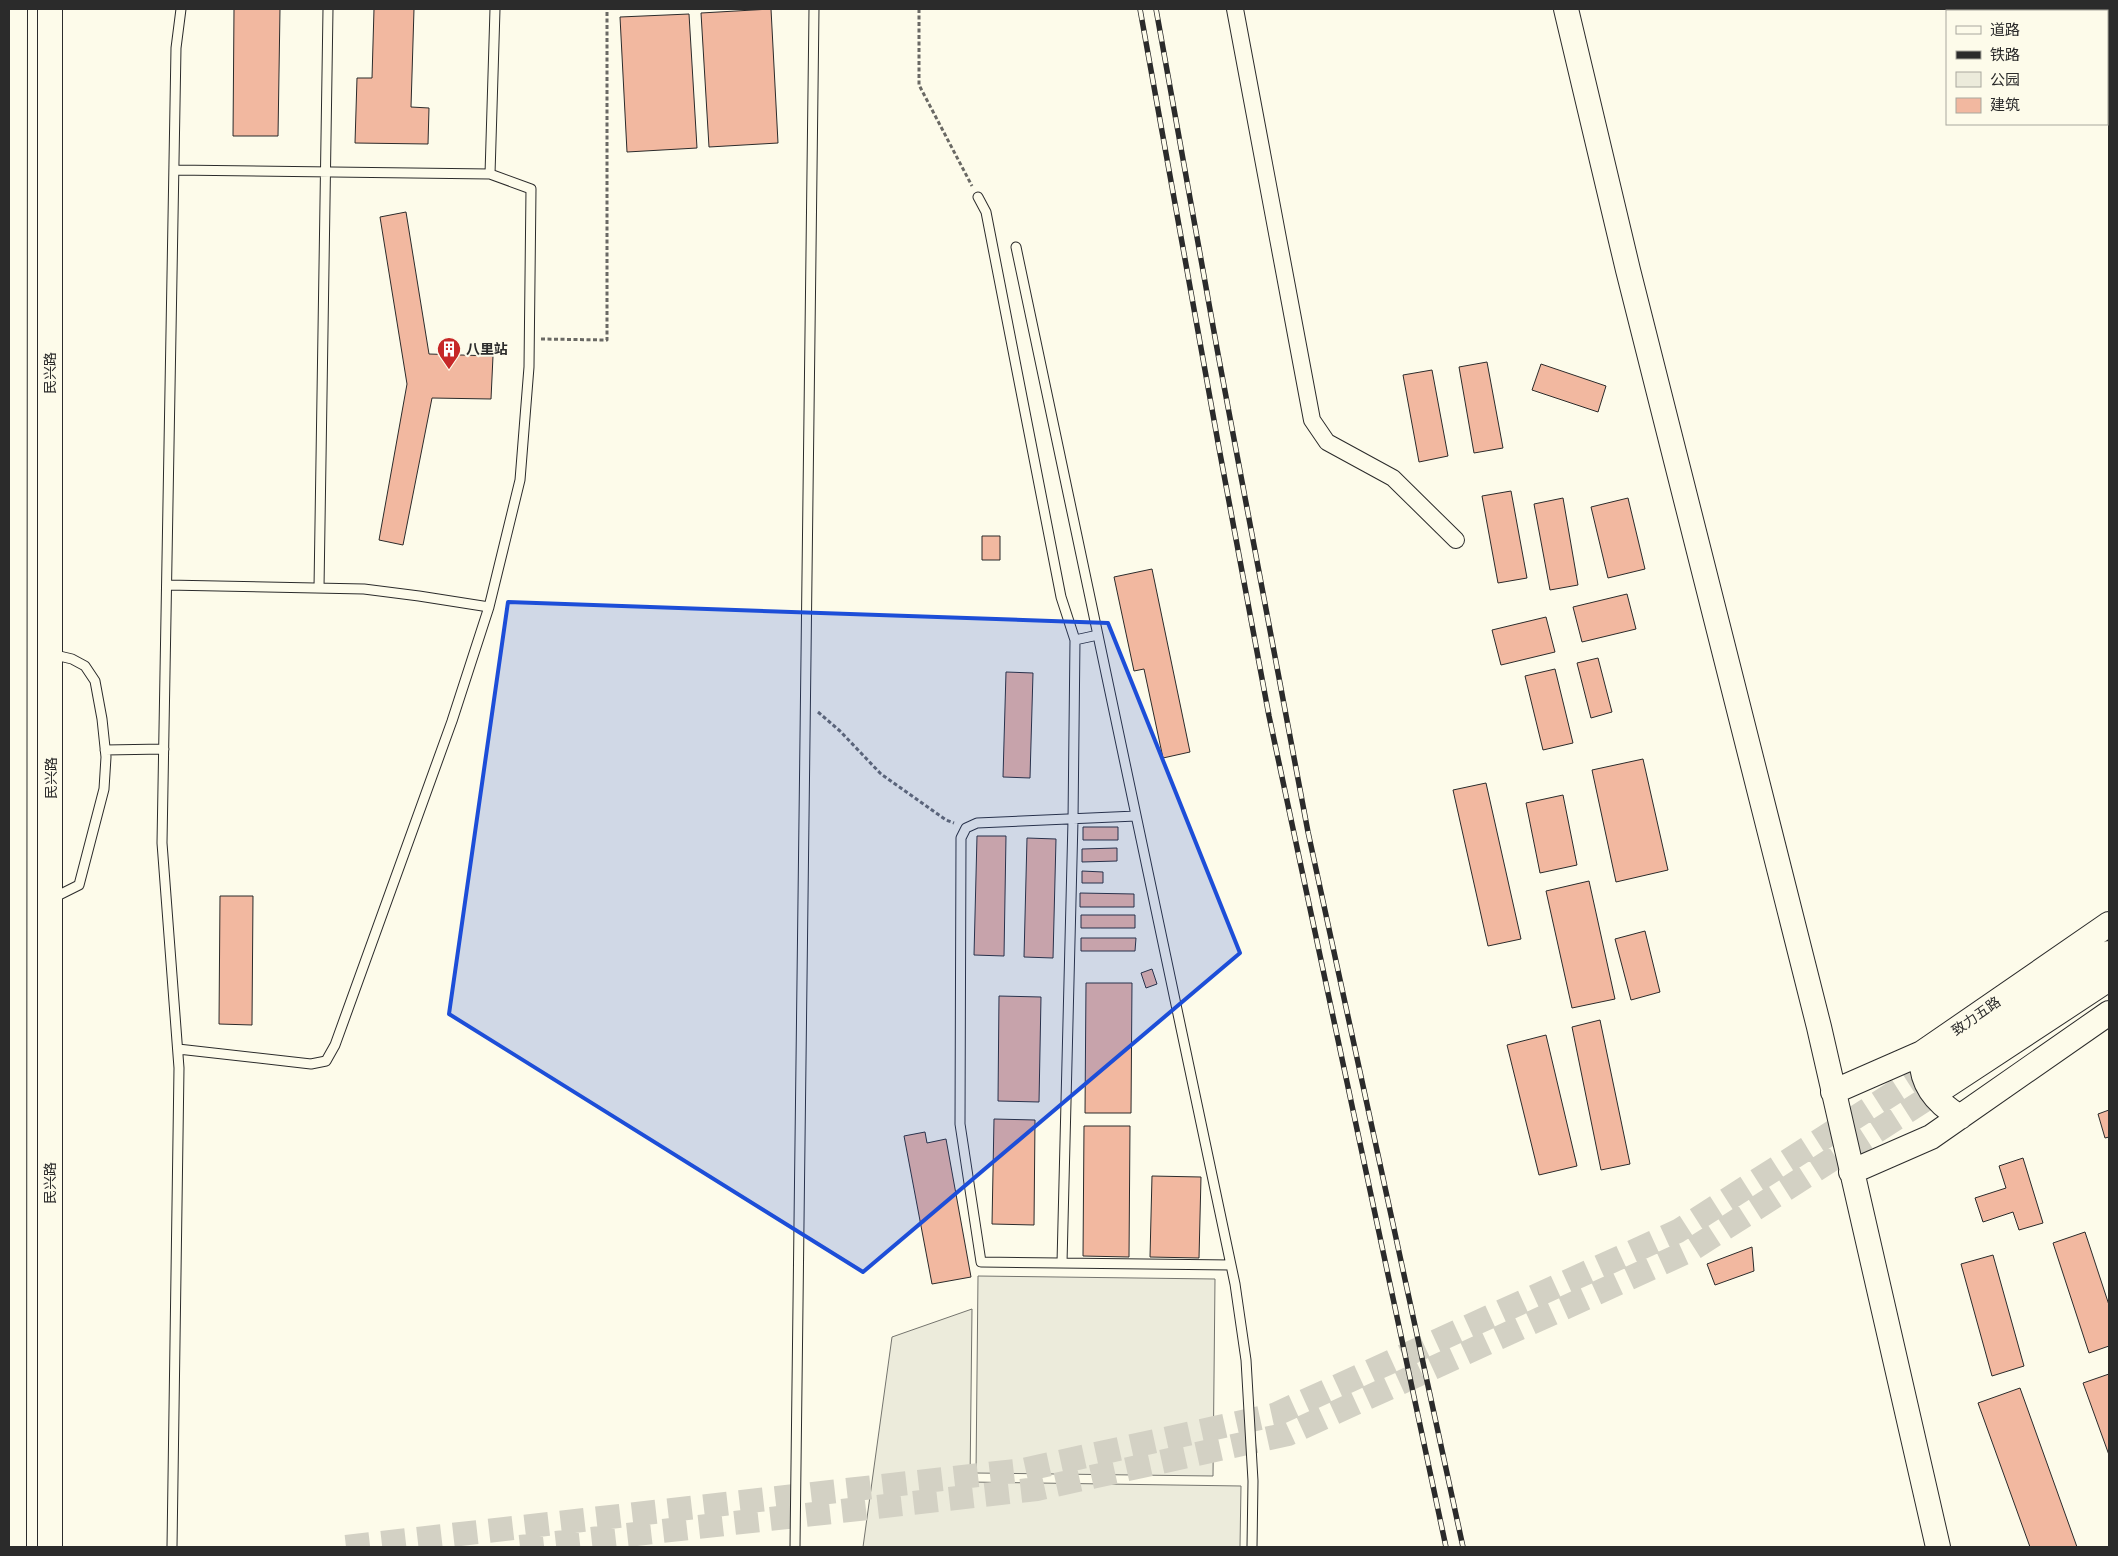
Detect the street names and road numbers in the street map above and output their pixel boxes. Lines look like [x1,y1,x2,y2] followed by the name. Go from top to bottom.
[42,352,58,394] street label: 民兴路
[43,757,59,799] street label: 民兴路
[1948,993,2004,1039] street label: 致力五路
[42,1162,58,1204] street label: 民兴路

